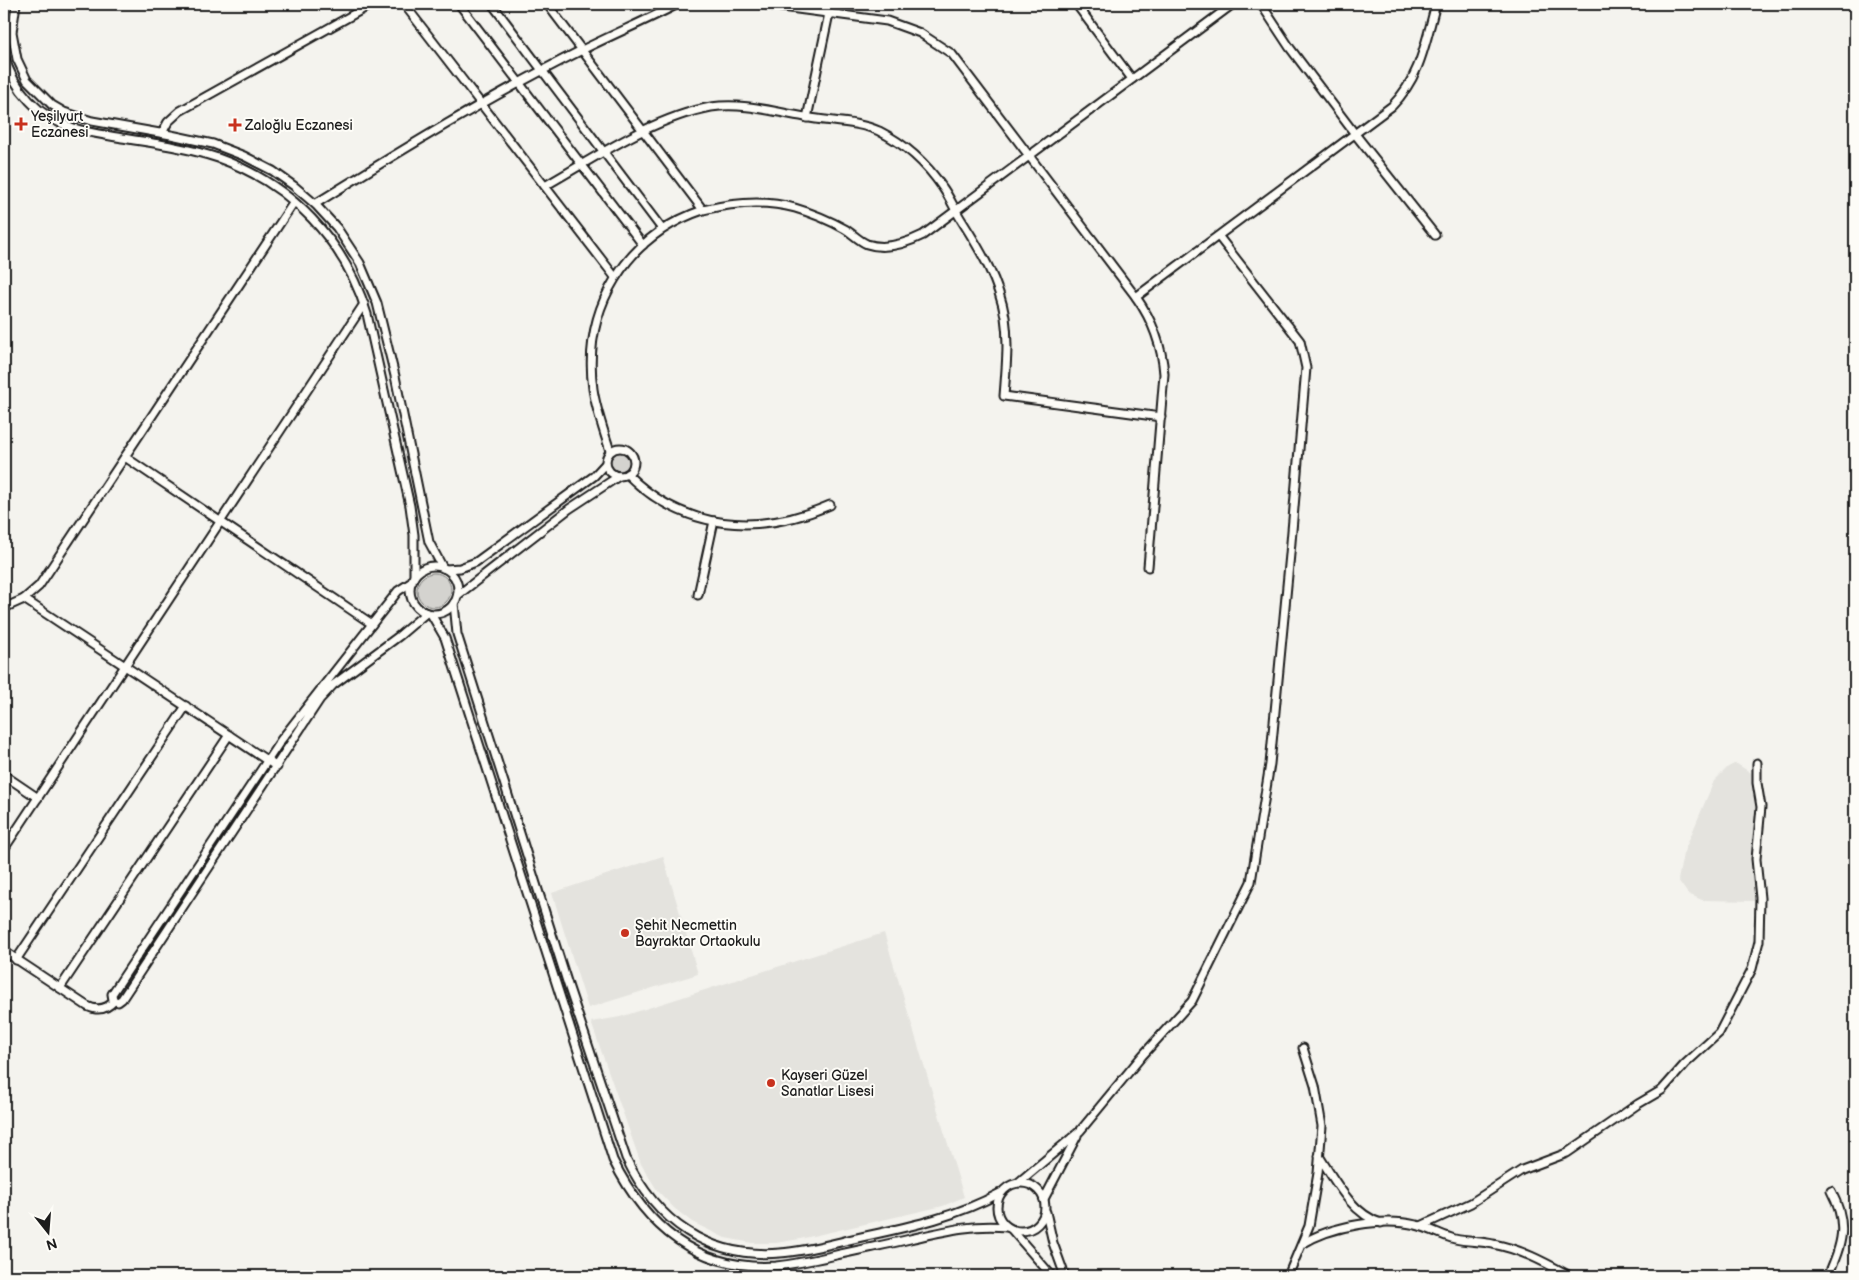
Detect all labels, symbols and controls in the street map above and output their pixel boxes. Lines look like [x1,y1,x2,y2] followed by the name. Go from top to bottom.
[30,108,89,141] place label: Yeşilyurt Eczanesi
[244,117,353,134] place label: Zaloğlu Eczanesi
[15,118,27,130] marker: Yeşilyurt Eczanesi
[229,119,241,131] marker: Zaloğlu Eczanesi
[635,917,761,950] place label: Şehit Necmettin Bayraktar Ortaokulu
[619,927,631,939] marker: Şehit Necmettin Bayraktar Ortaokulu
[781,1067,874,1100] place label: Kayseri Güzel Sanatlar Lisesi
[765,1077,777,1089] marker: Kayseri Güzel Sanatlar Lisesi
[22,1208,72,1258] north arrow
[44,1234,59,1254] text: N

